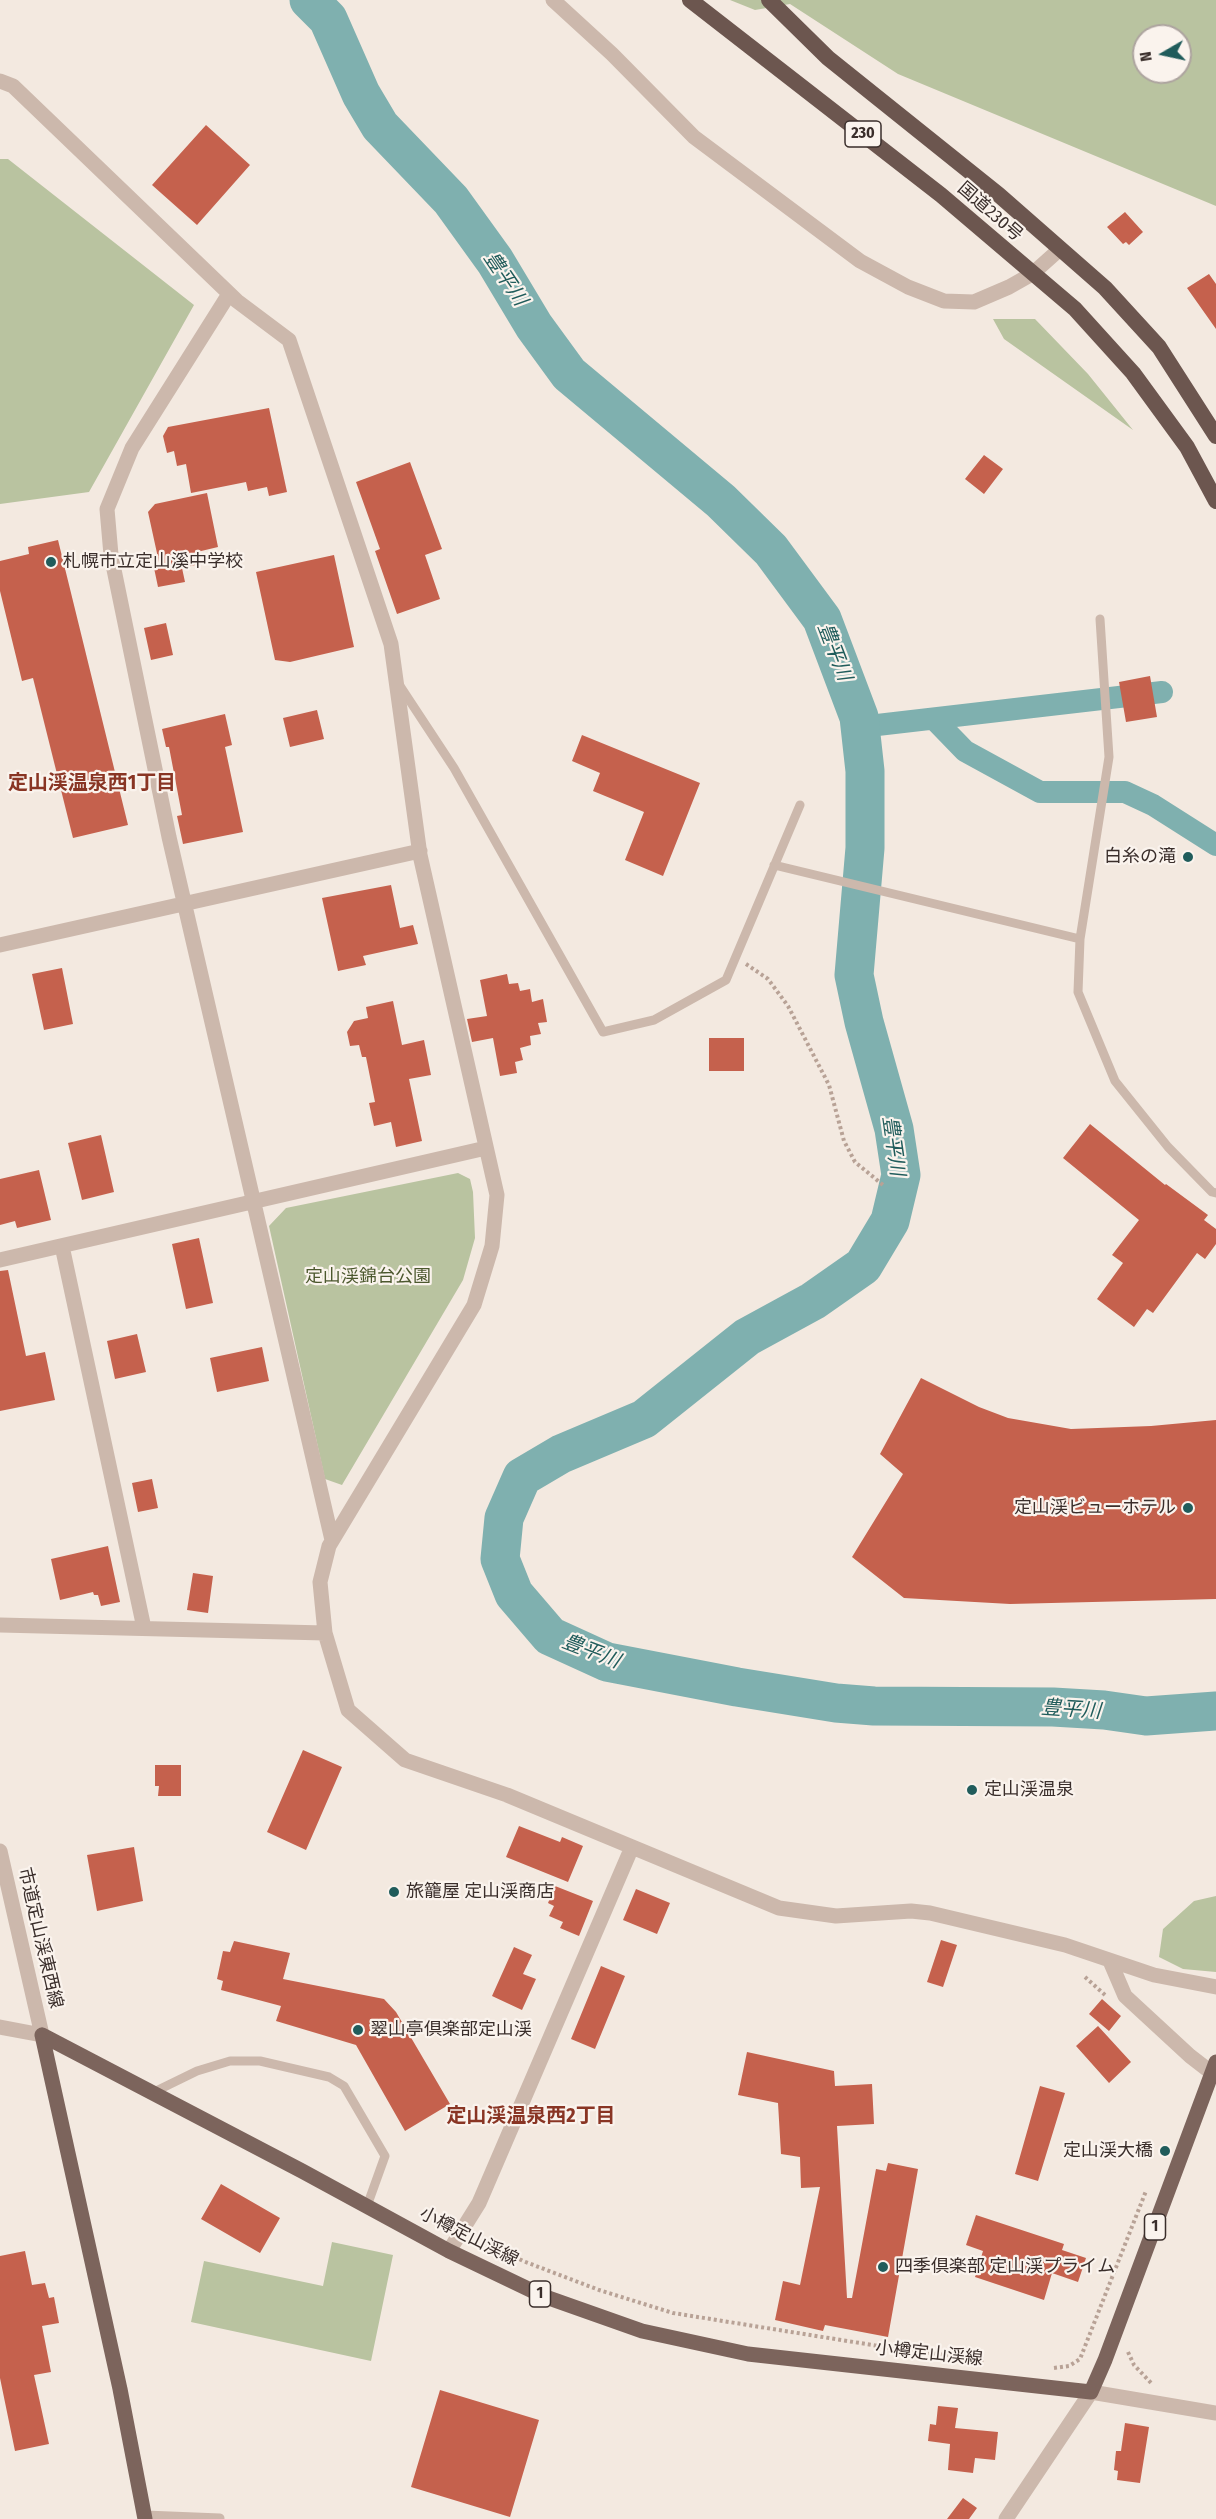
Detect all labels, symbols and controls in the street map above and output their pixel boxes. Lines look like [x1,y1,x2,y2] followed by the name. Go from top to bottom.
[1132,24,1192,84] north arrow
[1136,50,1156,63] text: N
[845,121,881,147] road number: 230
[953,178,1027,246] street label: 国道230号
[478,247,532,311] water label: 豊平川
[63,551,243,573] place label: 札幌市立定山溪中学校
[44,555,58,569] marker: 札幌市立定山溪中学校
[812,620,856,684] water label: 豊平川
[8,771,176,795] district label: 定山渓温泉西1丁目
[1104,846,1176,868] place label: 白糸の滝
[1181,850,1195,864] marker: 白糸の滝
[877,1115,909,1177] water label: 豊平川
[305,1266,431,1288] park label: 定山渓錦台公園
[1014,1497,1176,1519] place label: 定山渓ビューホテル
[1181,1501,1195,1515] marker: 定山渓ビューホテル
[559,1630,623,1674] water label: 豊平川
[1040,1696,1102,1724] water label: 豊平川
[984,1779,1074,1801] place label: 定山渓温泉
[965,1783,979,1797] marker: 定山渓温泉
[13,1865,67,2011] street label: 市道定山渓東西線
[406,1881,554,1903] place label: 旅籠屋 定山渓商店
[387,1885,401,1899] marker: 旅籠屋 定山渓商店
[370,2019,532,2041] place label: 翠山亭倶楽部定山渓
[351,2023,365,2037] marker: 翠山亭倶楽部定山渓
[446,2104,616,2128] district label: 定山渓温泉西2丁目
[1063,2140,1153,2162] place label: 定山渓大橋
[1158,2144,1172,2158] marker: 定山渓大橋
[416,2203,522,2271] street label: 小樽定山渓線
[1144,2214,1166,2240] road number: 1
[895,2256,1115,2278] place label: 四季倶楽部 定山渓プライム
[876,2260,890,2274] marker: 四季倶楽部 定山渓プライム
[530,2281,550,2307] road number: 1
[874,2338,984,2370] street label: 小樽定山渓線

